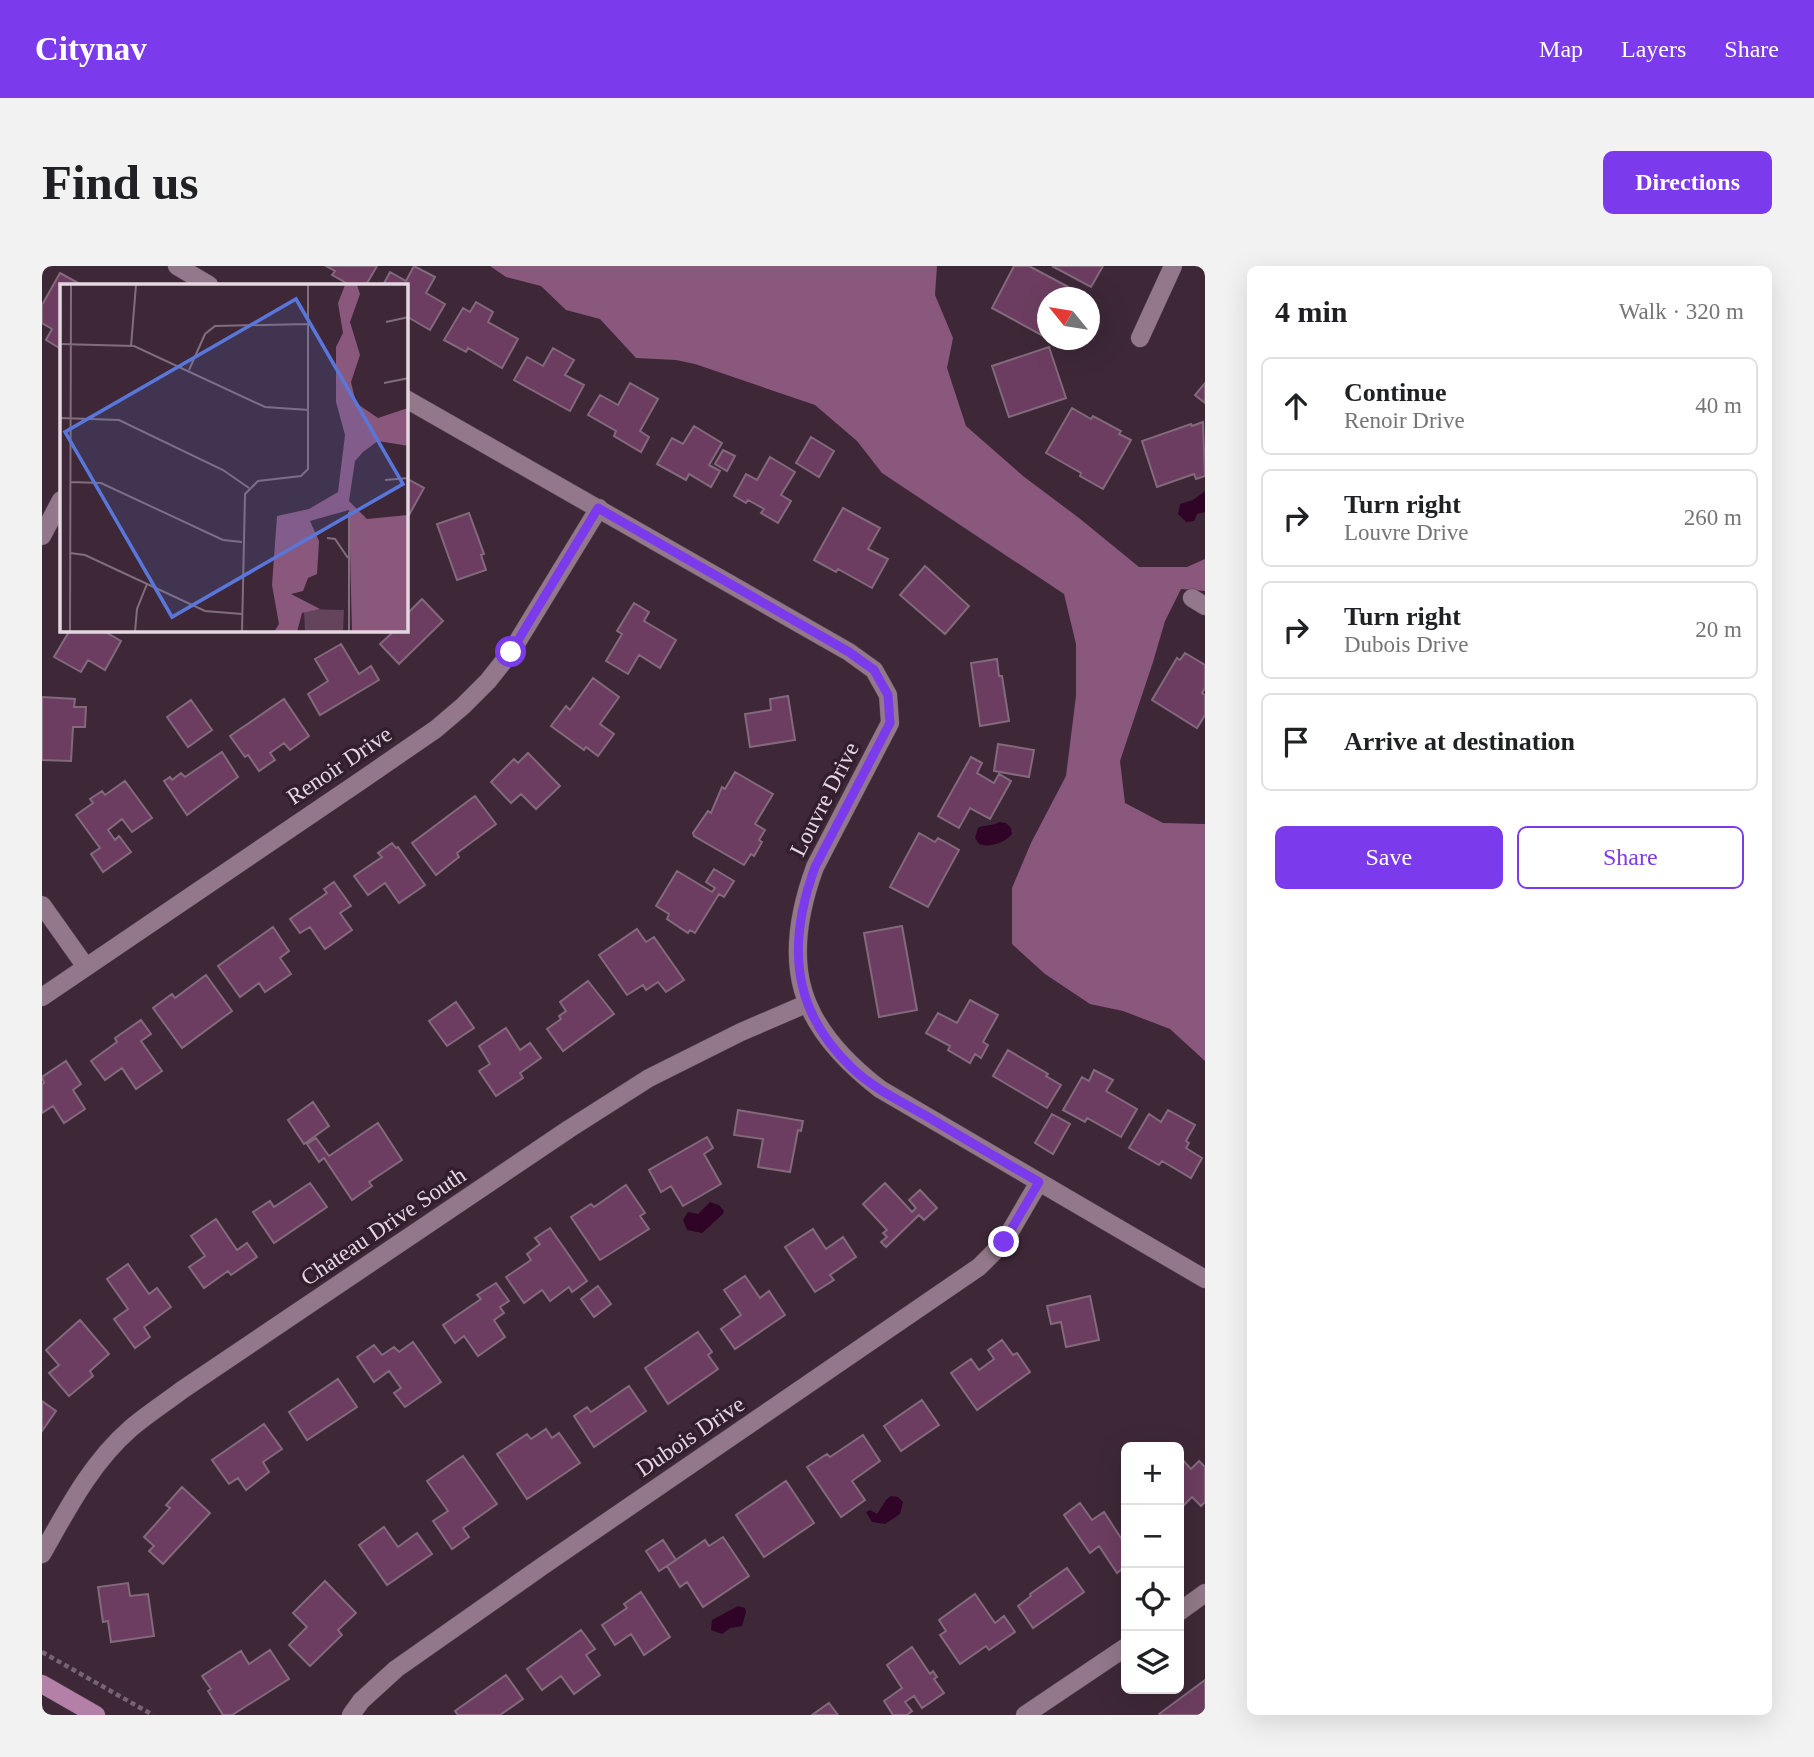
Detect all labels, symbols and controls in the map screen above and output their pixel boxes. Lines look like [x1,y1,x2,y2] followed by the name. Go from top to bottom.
[35,31,147,67] text: Citynav
[1539,36,1583,62] text: Map
[1621,36,1686,62] text: Layers
[1724,36,1779,62] text: Share
[1603,151,1772,214] button: Directions
[42,155,199,210] text: Find us
[60,284,408,632] inset map
[1037,287,1100,350] north arrow
[1275,295,1348,328] text: 4 min
[1619,299,1744,324] text: Walk · 320 m
[1344,378,1447,407] text: Continue
[1277,387,1315,425] icon: ahead
[1695,393,1742,418] text: 40 m
[1344,408,1465,433] text: Renoir Drive
[1344,490,1461,519] text: Turn right
[1277,499,1315,537] icon: right
[1684,505,1742,530] text: 260 m
[1344,520,1469,545] text: Louvre Drive
[1344,602,1461,631] text: Turn right
[1277,611,1315,649] icon: right
[1695,617,1742,642] text: 20 m
[1344,632,1469,657] text: Dubois Drive
[495,636,526,667] route start
[282,721,396,810] street label: Renoir Drive
[1277,723,1315,761] icon: arrive
[1344,727,1575,756] text: Arrive at destination
[785,738,864,860] street label: Louvre Drive
[1275,826,1503,889] button: Save
[1517,826,1744,889] button: Share
[296,1162,471,1291] street label: Chateau Drive South
[988,1226,1019,1257] route end
[632,1391,749,1482] street label: Dubois Drive
[1121,1442,1184,1694] map controls
[1121,1442,1184,1505] button: +
[1121,1505,1184,1568] button: −
[1121,1568,1184,1631] button: locate
[1121,1631,1184,1694] button: layers

